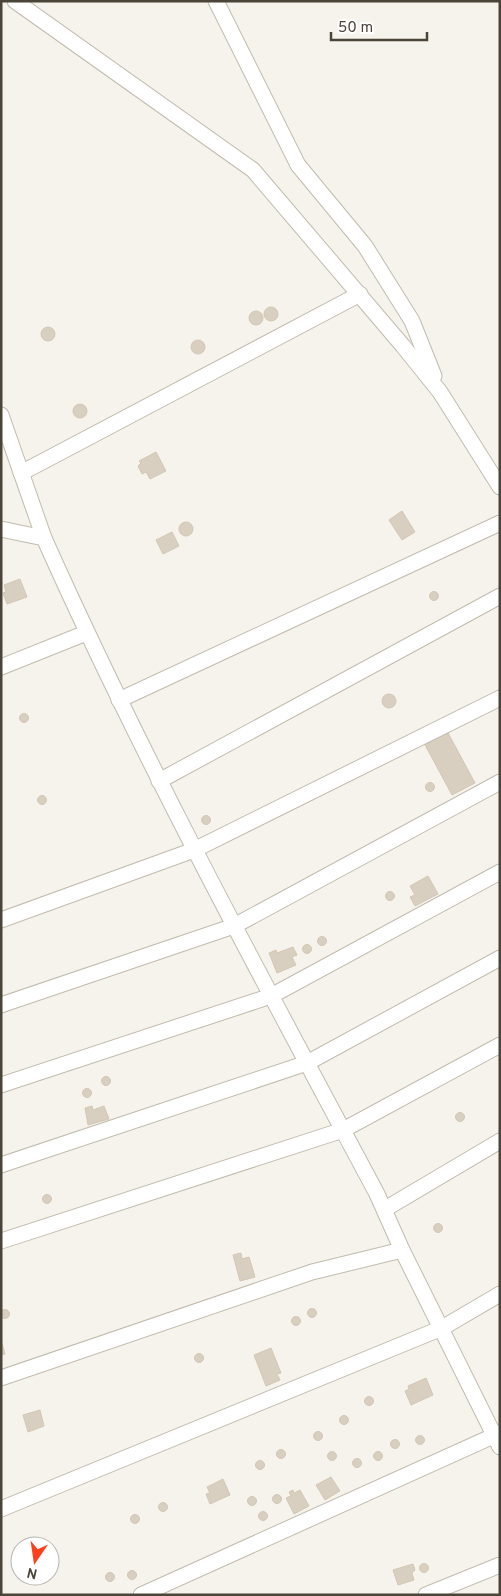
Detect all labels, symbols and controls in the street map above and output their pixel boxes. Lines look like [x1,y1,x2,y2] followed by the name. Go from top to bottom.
[331,10,427,42] scale bar
[338,19,373,38] text: 50 m
[10,1536,60,1586] north arrow
[26,1563,39,1582] text: N

